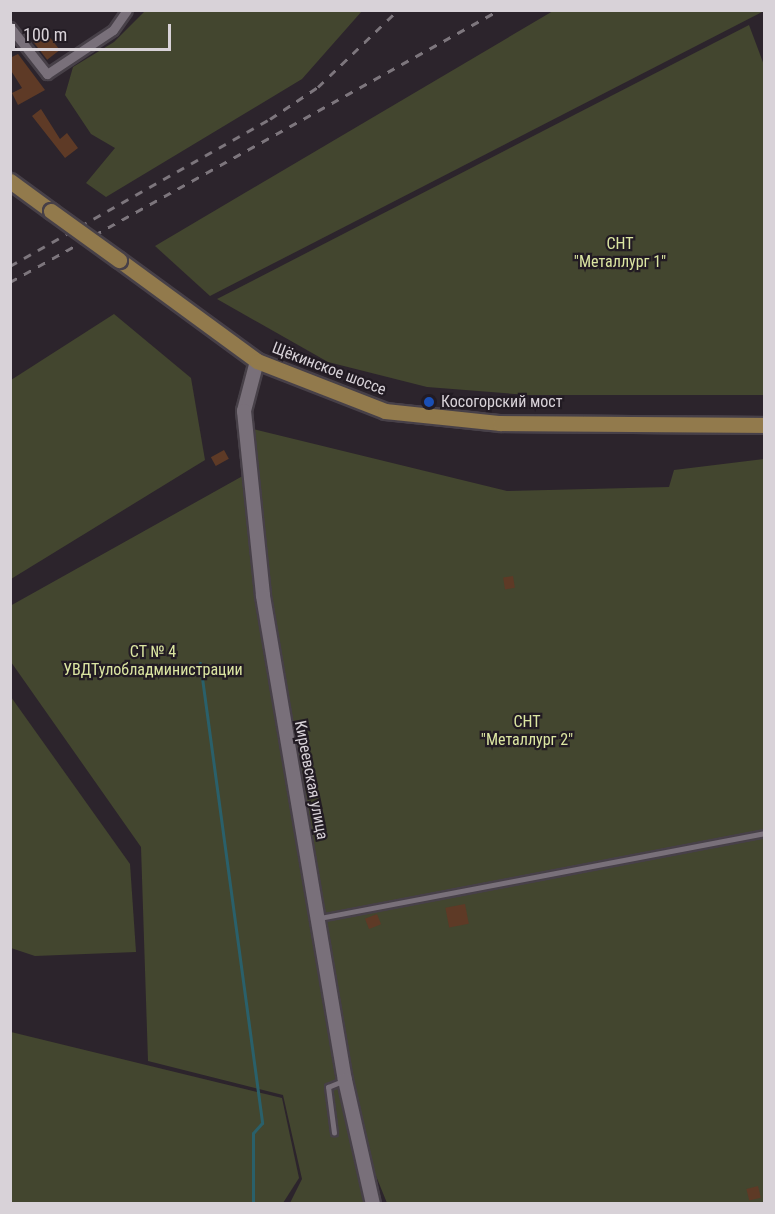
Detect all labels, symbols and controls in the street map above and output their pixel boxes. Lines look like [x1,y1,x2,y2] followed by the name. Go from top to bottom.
[15,12,174,50] scale bar
[23,24,67,45] text: 100 m
[574,234,666,272] park label: СНТ "Металлург 1"
[269,338,389,400] street label: Щёкинское шоссе
[441,392,563,412] place label: Косогорский мост
[422,395,436,409] marker: Косогорский мост
[63,642,243,680] park label: СТ № 4 УВДТулобладминистрации
[481,712,573,750] park label: СНТ "Металлург 2"
[290,719,332,841] street label: Киреевская улица

